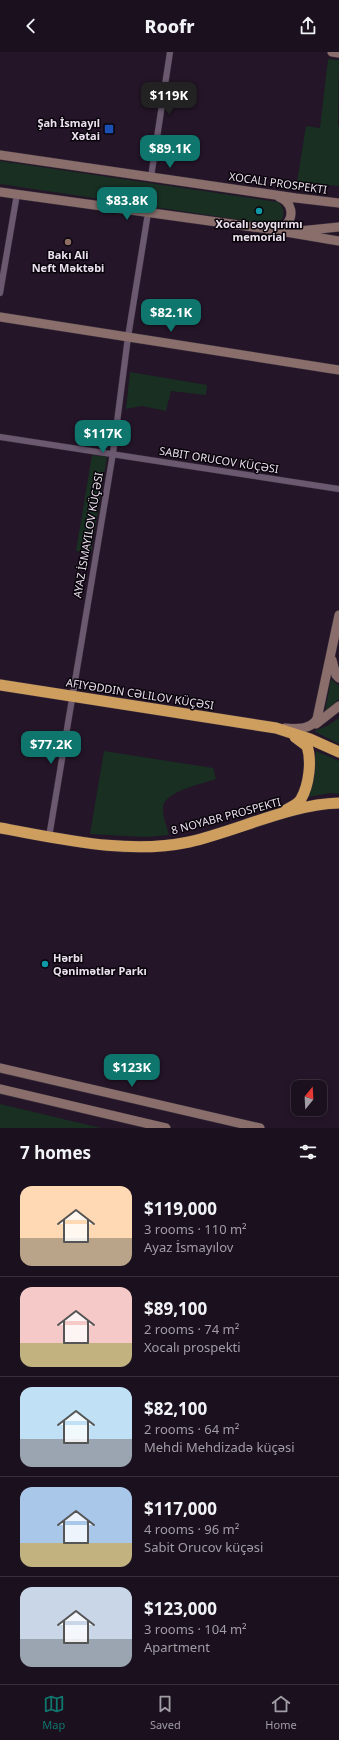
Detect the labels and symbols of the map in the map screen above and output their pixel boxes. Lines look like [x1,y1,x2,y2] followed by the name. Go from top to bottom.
[141,82,197,116] pin: $119K
[37,115,100,143] place label: Şah İsmayıl Xətai
[103,123,115,135] marker: Şah İsmayıl Xətai
[137,135,203,169] pin: $89.1K
[228,168,328,197] street label: XOCALI PROSPEKTI
[94,187,160,221] pin: $83.8K
[254,206,264,216] marker: Xocalı soyqırımı memorial
[216,216,302,244] place label: Xocalı soyqırımı memorial
[63,237,73,247] marker: Bakı Ali Neft Məktəbi
[32,247,104,275] place label: Bakı Ali Neft Məktəbi
[138,299,204,333] pin: $82.1K
[75,420,131,454] pin: $117K
[158,443,280,476] street label: SABIT ORUCOV KÜÇƏSI
[69,471,106,599] street label: AYAZ İSMAYILOV KÜÇƏSI
[65,674,215,713] street label: AFIYƏDDIN CƏLILOV KÜÇƏSI
[18,731,84,765] pin: $77.2K
[169,794,283,837] street label: 8 NOYABR PROSPEKTI
[53,950,147,978] place label: Hərbi Qənimətlər Parkı
[40,959,50,969] marker: Hərbi Qənimətlər Parkı
[104,1054,160,1088] pin: $123K
[291,1080,327,1116] north arrow

